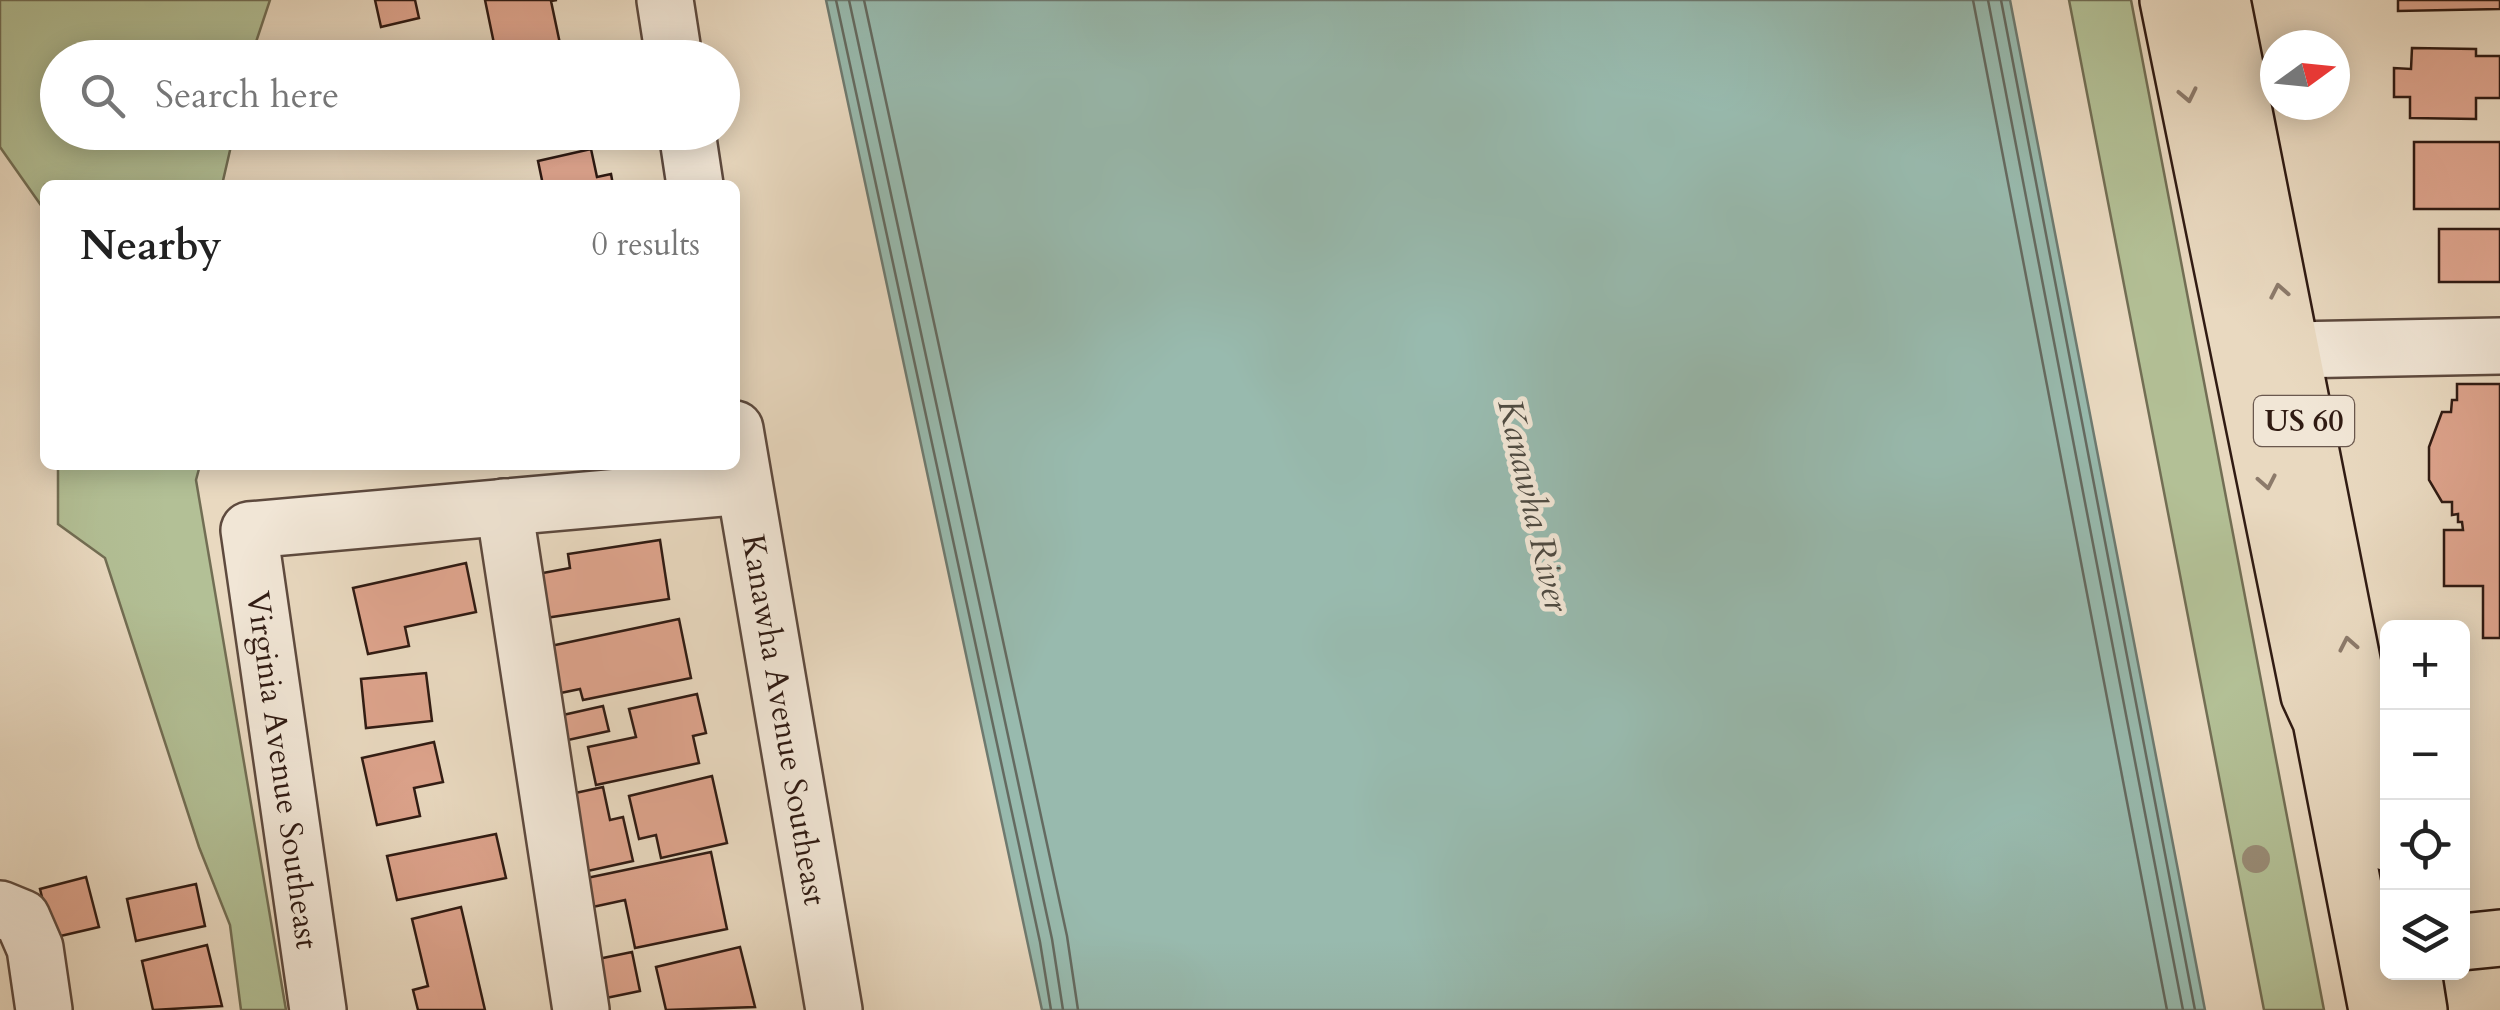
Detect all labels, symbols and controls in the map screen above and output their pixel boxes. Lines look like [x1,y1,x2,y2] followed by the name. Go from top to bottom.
[2260,30,2350,120] north arrow
[40,40,740,150] search box
[75,68,130,123] icon: search
[155,69,339,121] text: Search here
[2176,86,2197,103] one-way arrow
[80,217,222,274] text: Nearby
[592,223,700,267] text: 0 results
[2269,283,2290,299] one-way arrow
[1485,394,1581,618] water label: Kanawha River
[2254,396,2354,446] road number: US 60
[2256,474,2277,491] one-way arrow
[730,531,837,909] street label: Kanawha Avenue Southeast
[235,588,329,952] street label: Virginia Avenue Southeast
[2380,620,2470,980] map controls
[2380,620,2470,710] button: +
[2338,636,2359,652] one-way arrow
[2380,710,2470,800] button: −
[2380,800,2470,890] button: locate
[2380,890,2470,980] button: layers

